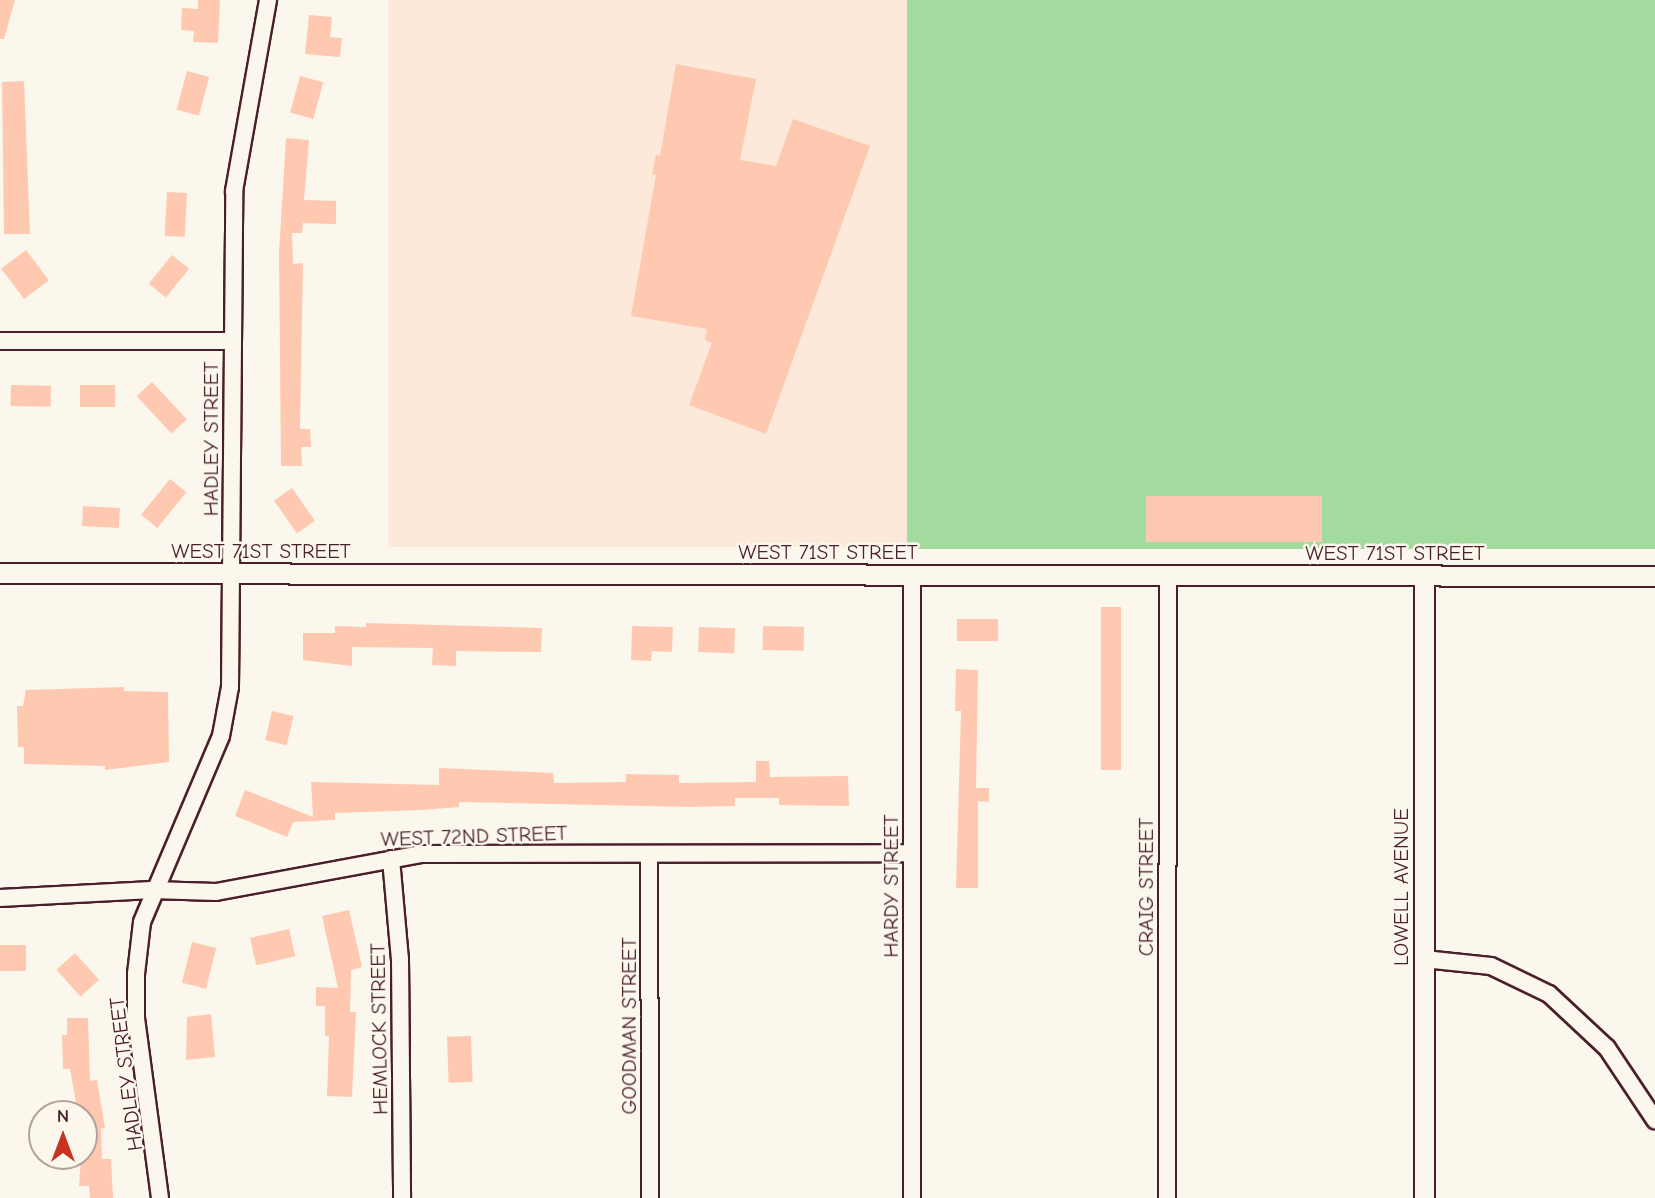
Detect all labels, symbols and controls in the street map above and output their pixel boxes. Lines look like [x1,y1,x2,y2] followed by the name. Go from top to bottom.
[198,362,224,516] street label: HADLEY STREET
[171,538,351,564] street label: WEST 71ST STREET
[738,539,918,565] street label: WEST 71ST STREET
[1305,540,1485,566] street label: WEST 71ST STREET
[1388,808,1414,966] street label: LOWELL AVENUE
[878,814,904,958] street label: HARDY STREET
[1133,818,1159,956] street label: CRAIG STREET
[380,820,568,852] street label: WEST 72ND STREET
[616,937,642,1115] street label: GOODMAN STREET
[365,943,393,1115] street label: HEMLOCK STREET
[104,996,148,1152] street label: HADLEY STREET
[28,1100,98,1170] north arrow
[57,1105,69,1127] text: N

